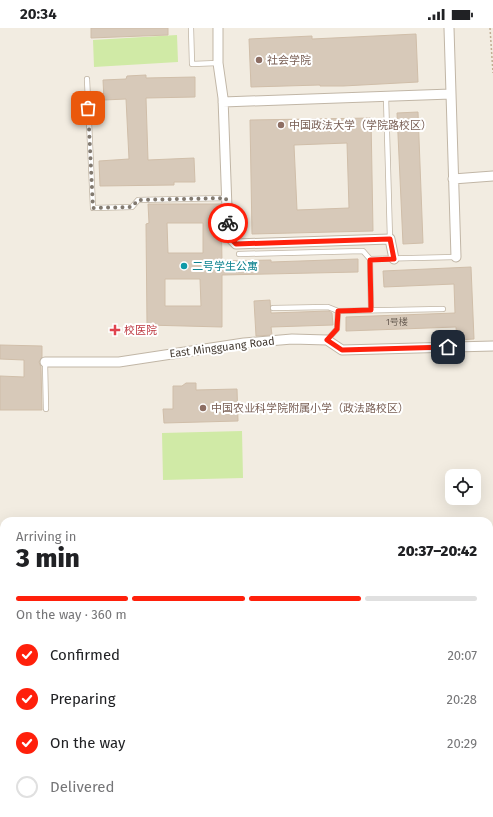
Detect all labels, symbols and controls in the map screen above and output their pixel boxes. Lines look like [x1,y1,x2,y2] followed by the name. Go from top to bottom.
[20,5,57,23] text: 20:34
[267,54,311,67] place label: 社会学院
[254,55,264,65] marker: 社会学院
[71,91,105,125] pin
[77,97,99,119] icon: bag
[289,119,432,132] place label: 中国政法大学（学院路校区）
[276,120,286,130] marker: 中国政法大学（学院路校区）
[208,203,248,243] courier
[217,212,239,234] icon: bike
[192,260,258,273] place label: 二号学生公寓
[179,261,189,271] marker: 二号学生公寓
[386,317,408,327] house number: 1号楼
[109,324,121,336] marker: 校医院
[124,324,157,337] place label: 校医院
[431,330,465,364] pin
[169,335,275,360] street label: East Mingguang Road
[437,336,459,358] icon: home
[211,402,409,415] place label: 中国农业科学院附属小学（政法路校区）
[198,403,208,413] marker: 中国农业科学院附属小学（政法路校区）
[445,469,481,505] map controls
[445,469,481,505] button: locate
[16,529,76,544] text: Arriving in
[398,542,477,560] text: 20:37–20:42
[16,543,80,574] text: 3 min
[16,607,127,622] text: On the way · 360 m
[16,644,38,666] icon: check
[50,646,120,664] text: Confirmed
[447,648,477,663] text: 20:07
[16,688,38,710] icon: check
[50,690,115,708] text: Preparing
[447,692,477,707] text: 20:28
[16,732,38,754] icon: check
[50,734,125,752] text: On the way
[447,736,477,751] text: 20:29
[50,778,114,796] text: Delivered

